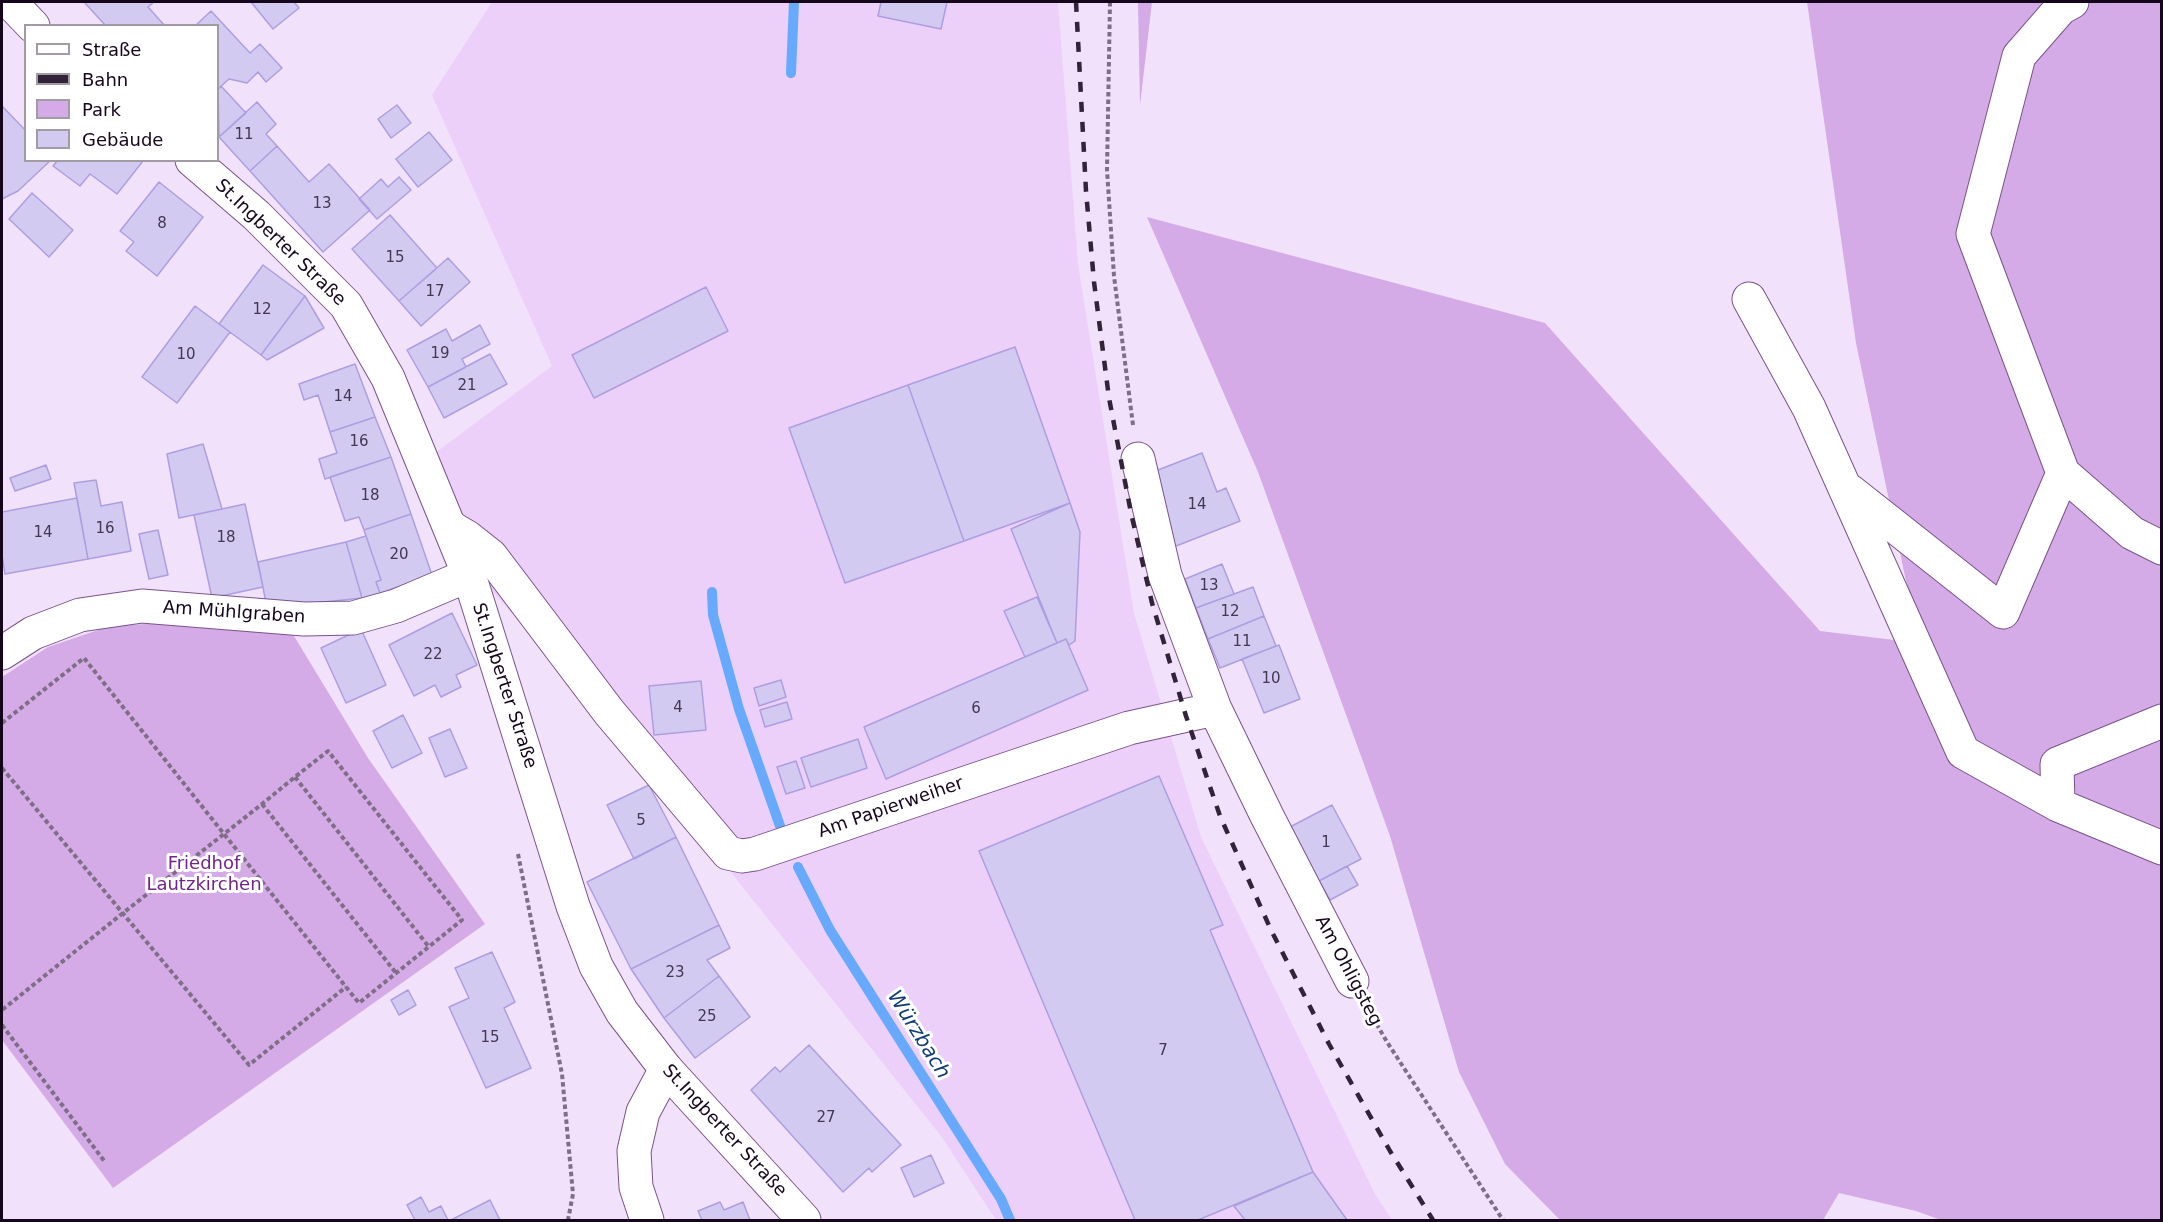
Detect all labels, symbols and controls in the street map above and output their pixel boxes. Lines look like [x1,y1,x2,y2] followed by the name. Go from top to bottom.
[24,24,219,162] legend
[82,39,141,60] text: Straße
[82,69,128,90] text: Bahn
[82,99,121,120] text: Park
[234,126,254,144] house number: 11
[82,129,163,150] text: Gebäude
[210,175,350,311] street label: St.Ingberter Straße
[312,195,332,213] house number: 13
[157,215,167,233] house number: 8
[385,249,405,267] house number: 15
[425,283,445,301] house number: 17
[252,301,272,319] house number: 12
[430,345,450,363] house number: 19
[176,346,196,364] house number: 10
[457,377,477,395] house number: 21
[333,388,353,406] house number: 14
[349,433,369,451] house number: 16
[360,487,380,505] house number: 18
[1187,496,1207,514] house number: 14
[95,520,115,538] house number: 16
[33,524,53,542] house number: 14
[216,529,236,547] house number: 18
[389,546,409,564] house number: 20
[1199,577,1219,595] house number: 13
[162,597,306,629] street label: Am Mühlgraben
[467,600,541,772] street label: St.Ingberter Straße
[1220,603,1240,621] house number: 12
[1232,633,1252,651] house number: 11
[423,646,443,664] house number: 22
[1261,670,1281,688] house number: 10
[673,699,683,717] house number: 4
[971,700,981,718] house number: 6
[816,773,966,843] street label: Am Papierweiher
[636,812,646,830] house number: 5
[1321,834,1331,852] house number: 1
[146,853,262,896] park label: Friedhof Lautzkirchen
[1310,912,1386,1030] street label: Am Ohligsteg
[665,964,685,982] house number: 23
[881,986,955,1084] water label: Würzbach
[697,1008,717,1026] house number: 25
[480,1029,500,1047] house number: 15
[1158,1042,1168,1060] house number: 7
[657,1060,791,1202] street label: St.Ingberter Straße
[816,1109,836,1127] house number: 27

